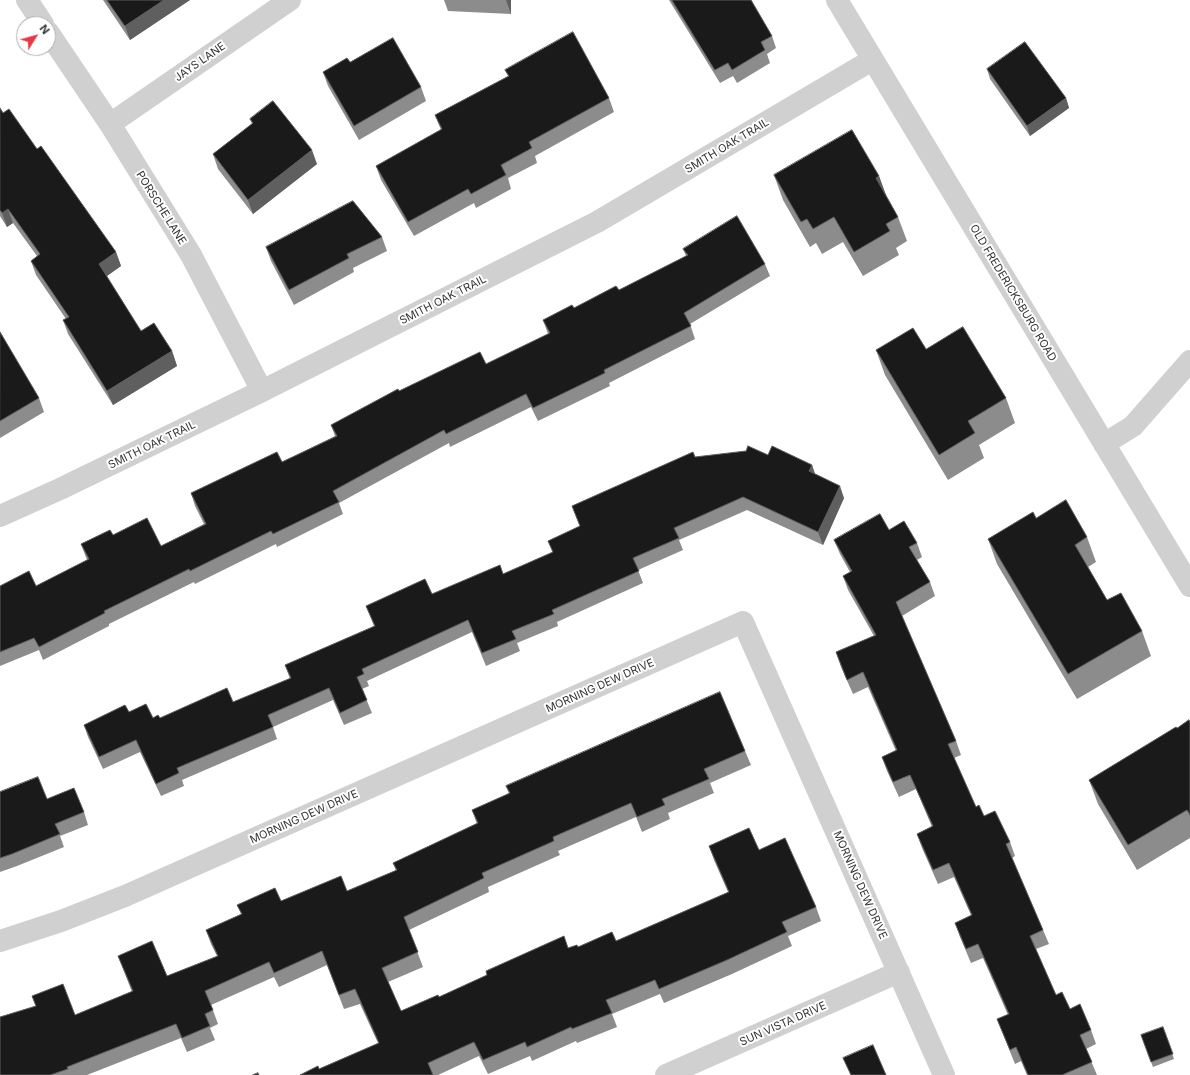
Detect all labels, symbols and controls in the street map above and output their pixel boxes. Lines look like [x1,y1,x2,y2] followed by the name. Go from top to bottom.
[16,16,56,56] north arrow
[37,22,53,37] text: N
[172,40,228,84] street label: JAYS LANE
[683,116,771,176] street label: SMITH OAK TRAIL
[133,169,189,247] street label: PORSCHE LANE
[967,222,1059,364] street label: OLD FREDERICKSBURG ROAD
[398,272,488,328] street label: SMITH OAK TRAIL
[106,418,198,472] street label: SMITH OAK TRAIL
[544,656,656,716] street label: MORNING DEW DRIVE
[248,787,360,847] street label: MORNING DEW DRIVE
[830,829,890,941] street label: MORNING DEW DRIVE
[738,999,828,1049] street label: SUN VISTA DRIVE

